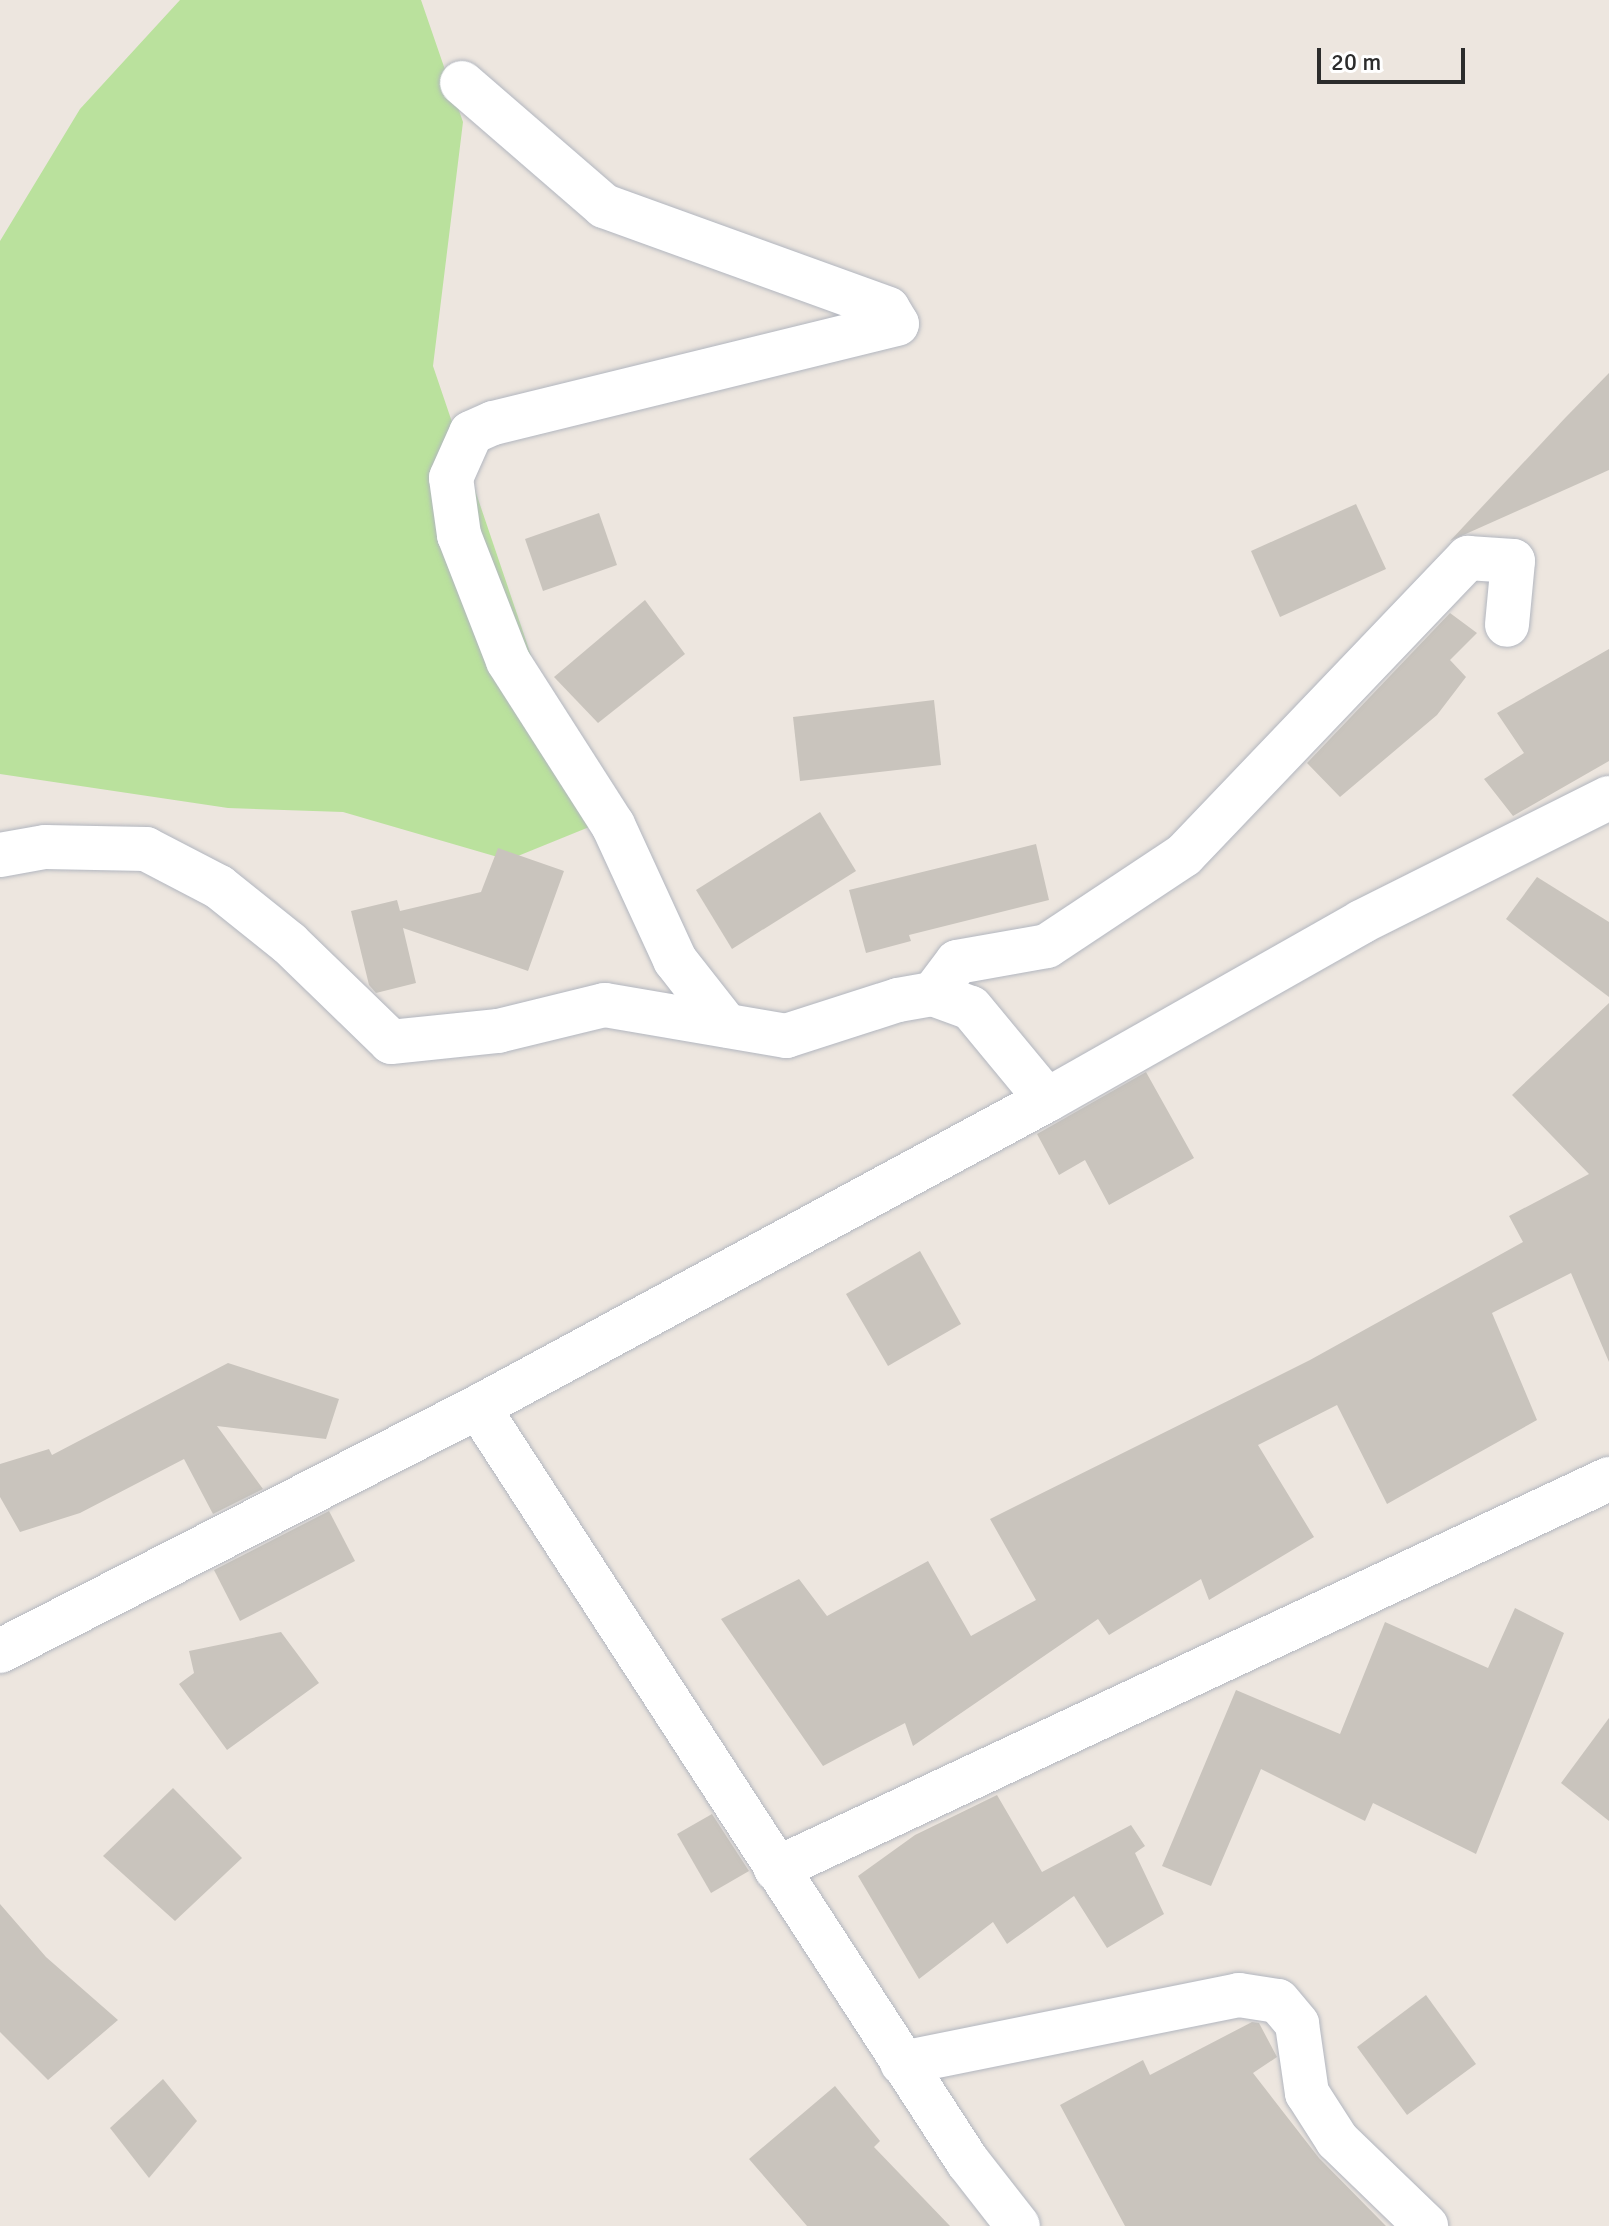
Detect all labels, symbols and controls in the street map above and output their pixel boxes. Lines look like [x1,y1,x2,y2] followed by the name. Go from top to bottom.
[1321,32,1469,82] scale bar
[1331,47,1381,77] text: 20 m

